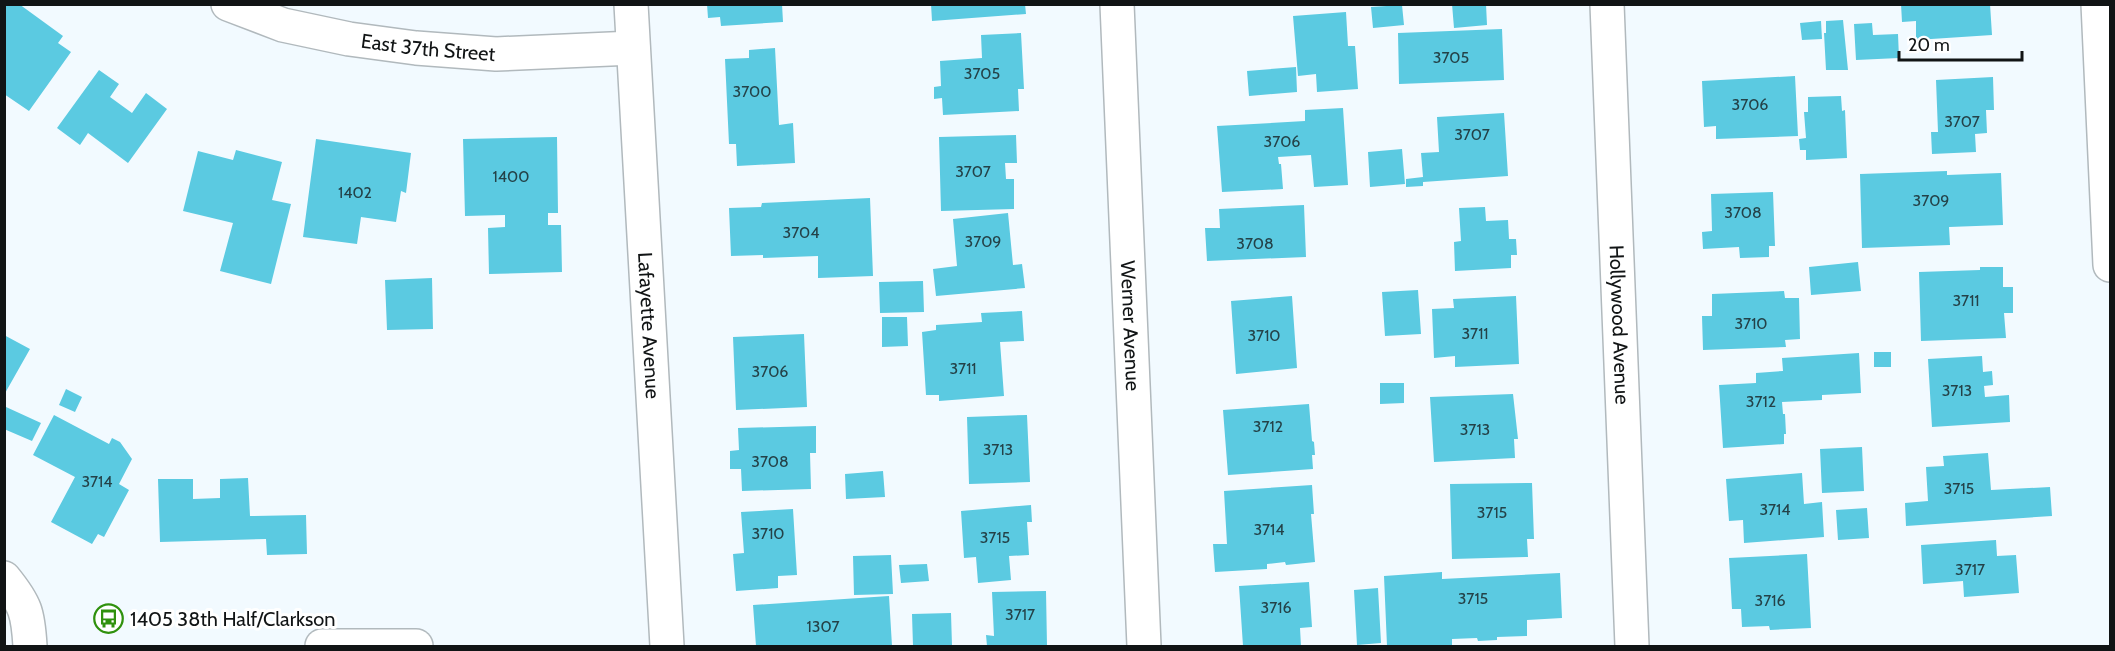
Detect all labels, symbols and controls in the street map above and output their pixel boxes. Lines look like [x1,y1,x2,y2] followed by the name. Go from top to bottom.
[1899,24,2022,62] scale bar
[360,29,496,66] street label: East 37th Street
[1908,34,1950,56] text: 20 m
[1433,48,1469,67] house number: 3705
[964,64,1000,83] house number: 3705
[733,82,771,101] house number: 3700
[1732,95,1768,114] house number: 3706
[1944,112,1980,131] house number: 3707
[1454,125,1490,144] house number: 3707
[1264,132,1300,151] house number: 3706
[955,162,991,181] house number: 3707
[493,167,529,186] house number: 1400
[338,183,372,202] house number: 1402
[1913,191,1949,210] house number: 3709
[1724,203,1762,222] house number: 3708
[783,223,819,242] house number: 3704
[965,232,1001,251] house number: 3709
[1236,234,1274,253] house number: 3708
[1604,244,1635,405] street label: Hollywood Avenue
[633,251,665,400] street label: Lafayette Avenue
[1116,260,1145,391] street label: Werner Avenue
[1952,291,1980,310] house number: 3711
[1734,314,1768,333] house number: 3710
[1461,324,1489,343] house number: 3711
[1247,326,1281,345] house number: 3710
[949,359,977,378] house number: 3711
[752,362,788,381] house number: 3706
[1942,381,1972,400] house number: 3713
[1746,392,1776,411] house number: 3712
[1253,417,1283,436] house number: 3712
[1460,420,1490,439] house number: 3713
[983,440,1013,459] house number: 3713
[751,452,789,471] house number: 3708
[81,472,113,491] house number: 3714
[1944,479,1974,498] house number: 3715
[1759,500,1791,519] house number: 3714
[1477,503,1507,522] house number: 3715
[1253,520,1285,539] house number: 3714
[751,524,785,543] house number: 3710
[980,528,1010,547] house number: 3715
[1955,560,1985,579] house number: 3717
[1458,589,1488,608] house number: 3715
[1754,591,1786,610] house number: 3716
[1260,598,1292,617] house number: 3716
[93,603,125,635] bus stop icon: 1405 38th Half/Clarkson
[1005,605,1035,624] house number: 3717
[130,607,335,631] place label: 1405 38th Half/Clarkson
[807,617,839,636] house number: 1307

